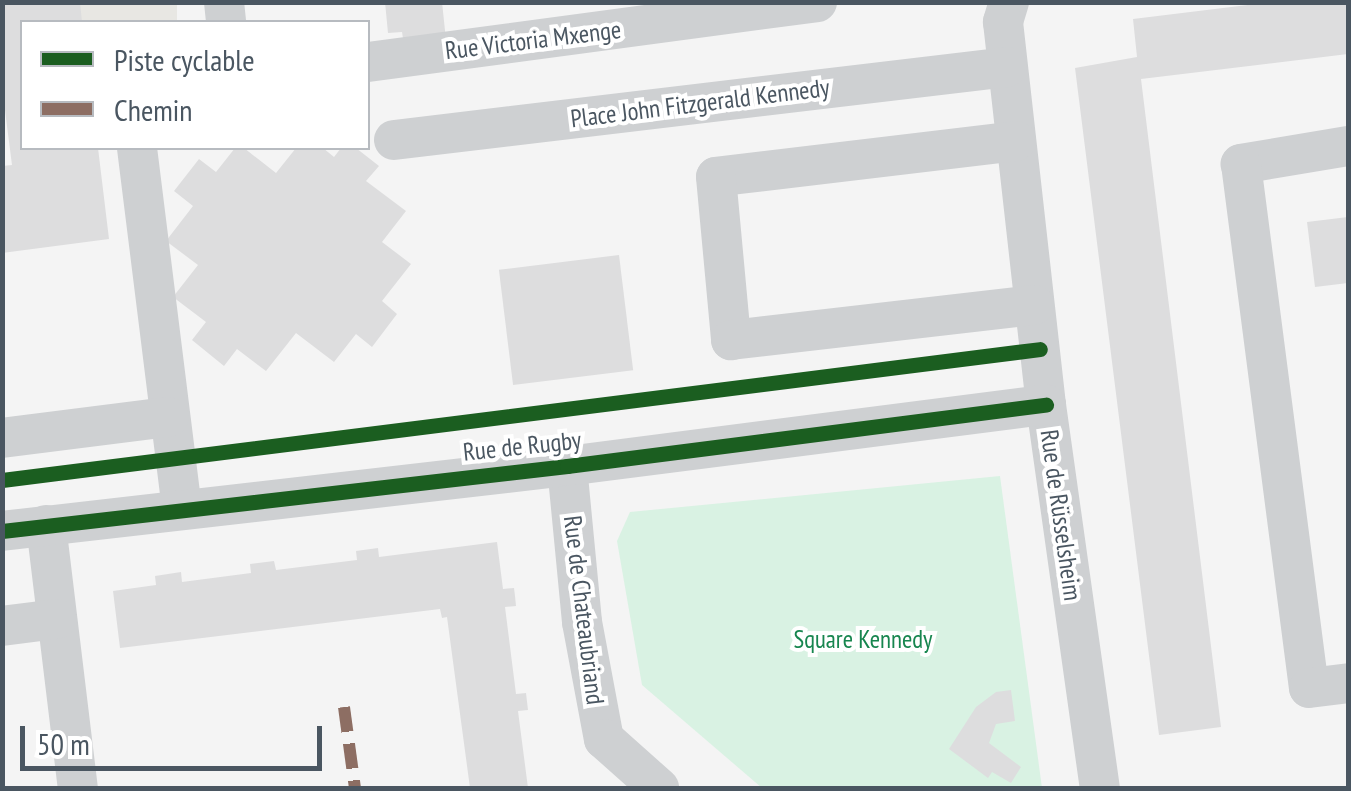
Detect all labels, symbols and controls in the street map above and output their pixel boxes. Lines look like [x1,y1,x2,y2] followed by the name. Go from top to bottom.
[443,14,623,66] street label: Rue Victoria Mxenge
[20,20,370,150] legend
[114,40,255,79] text: Piste cyclable
[569,72,831,134] street label: Place John Fitzgerald Kennedy
[114,90,193,129] text: Chemin
[461,425,583,467] street label: Rue de Rugby
[1034,428,1088,602] street label: Rue de Rüsselsheim
[558,514,610,706] street label: Rue de Chateaubriand
[794,624,932,654] park label: Square Kennedy
[25,706,328,768] scale bar
[37,724,90,763] text: 50 m

